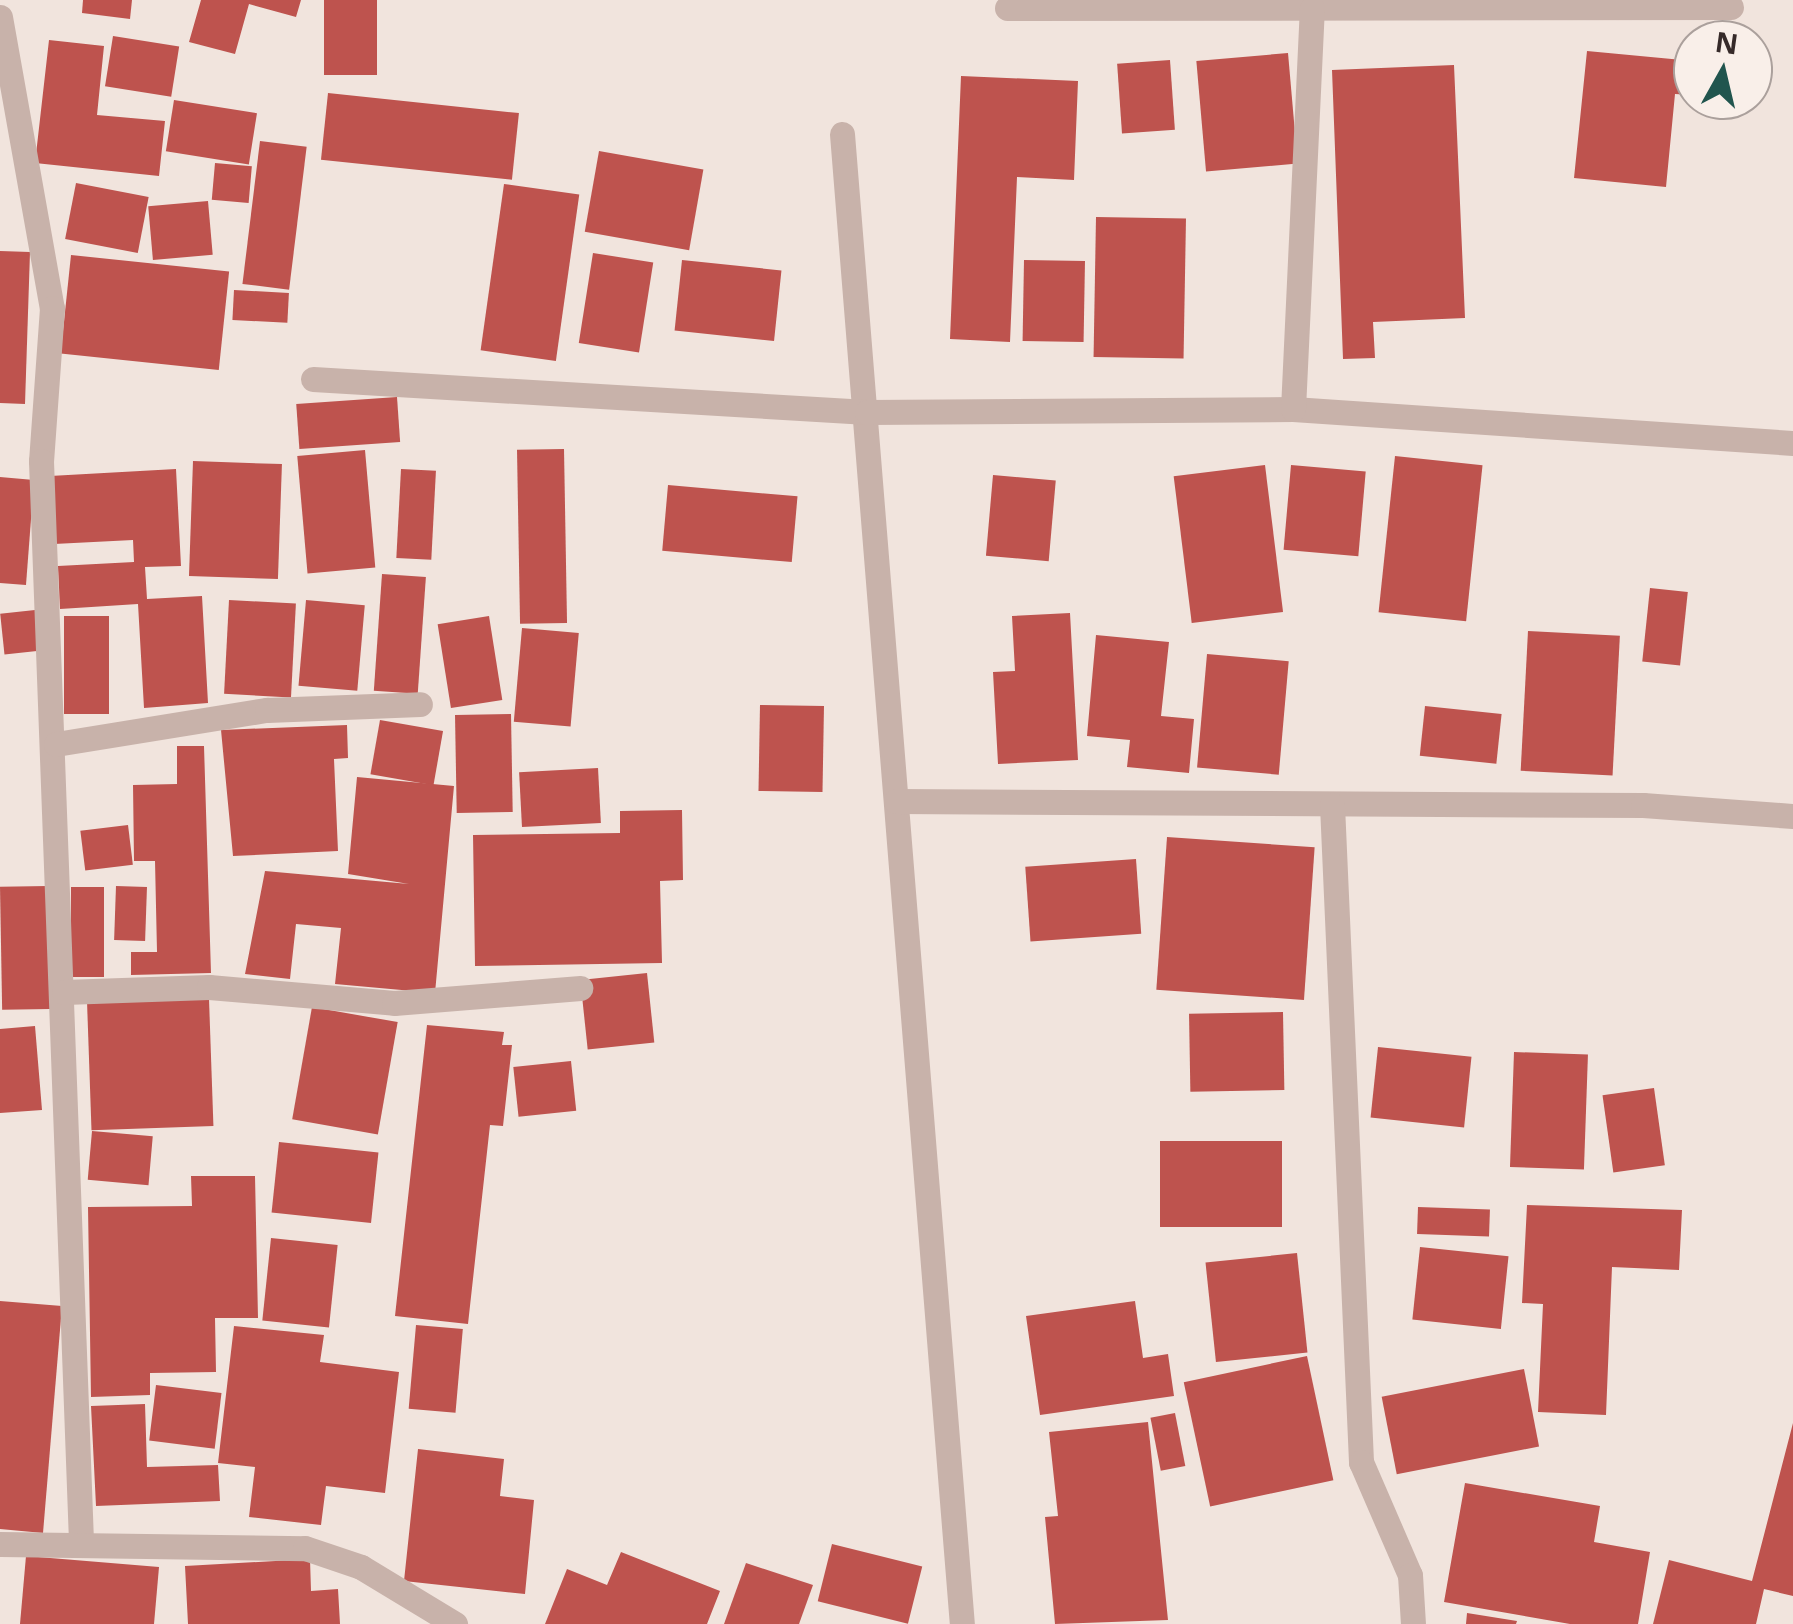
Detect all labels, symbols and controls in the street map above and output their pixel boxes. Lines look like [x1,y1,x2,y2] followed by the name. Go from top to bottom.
[1673,20,1773,120] north arrow
[1713,22,1741,63] text: N

